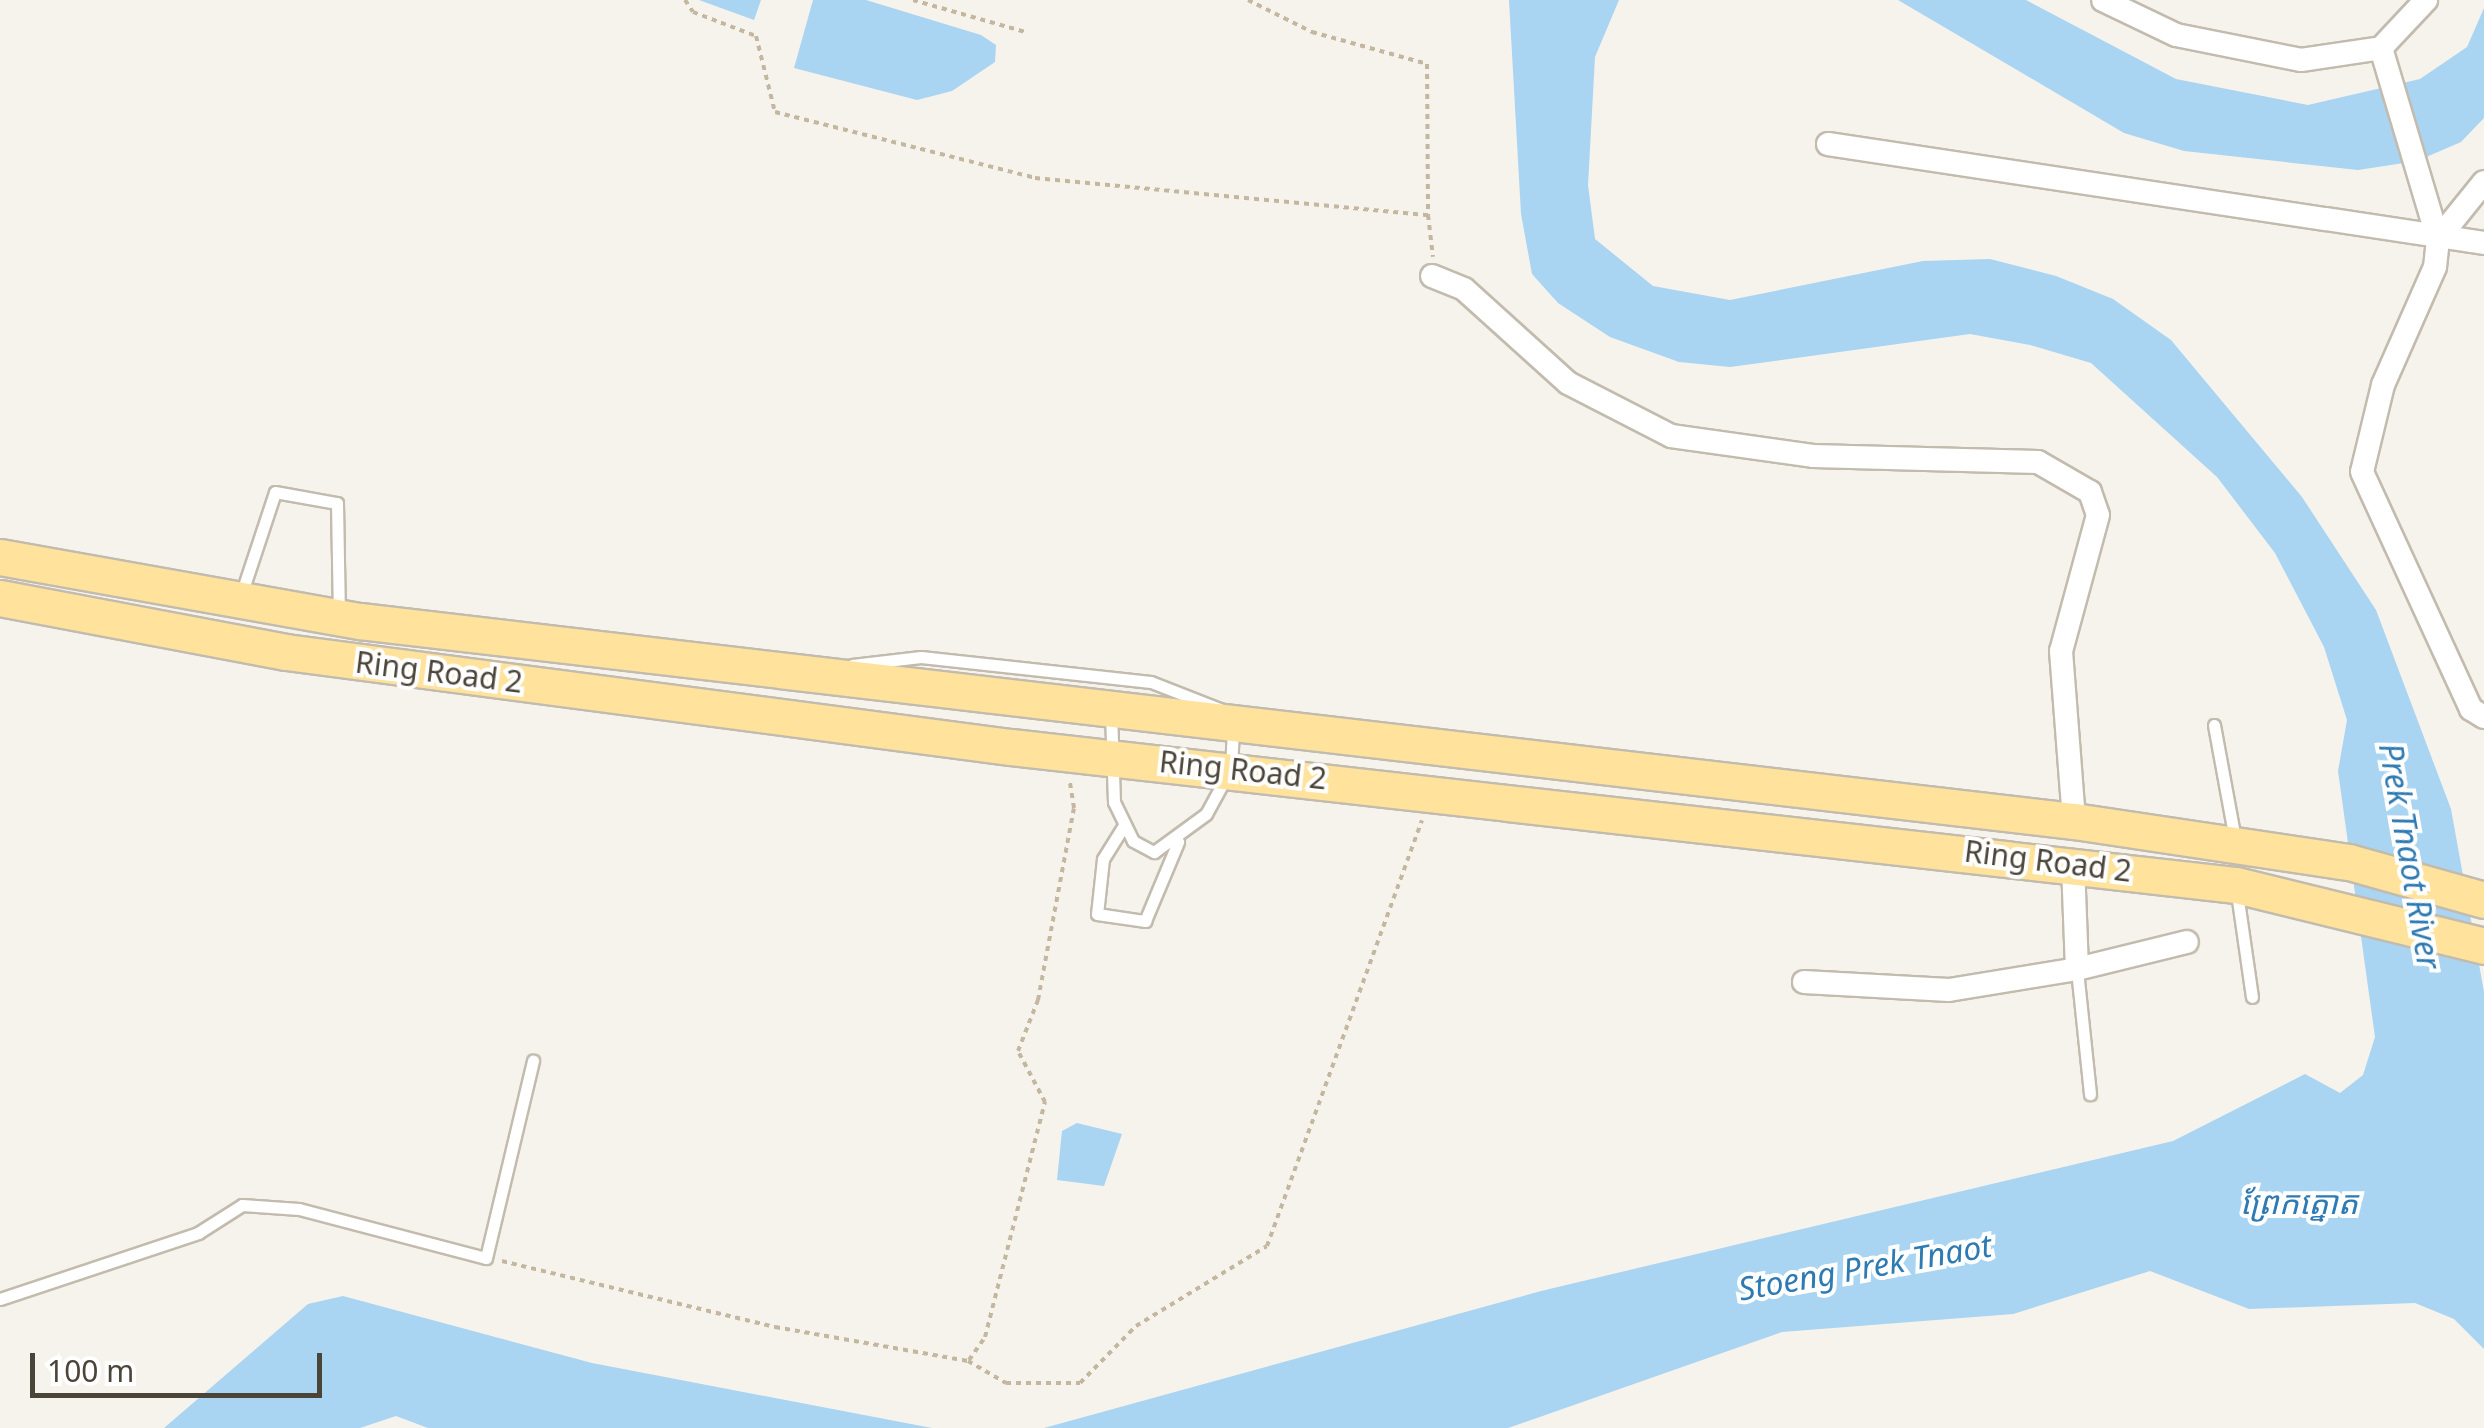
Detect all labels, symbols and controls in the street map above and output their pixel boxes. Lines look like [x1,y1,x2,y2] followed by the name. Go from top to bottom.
[353,644,525,700] street label: Ring Road 2
[2371,740,2449,972] water label: Prek Tnaot River
[1157,743,1329,797] street label: Ring Road 2
[1962,833,2134,889] street label: Ring Road 2
[2240,1183,2358,1221] water label: ព្រែកត្នោត
[1735,1226,1995,1308] water label: Stoeng Prek Tnaot
[35,1333,328,1395] scale bar
[47,1350,134,1391] text: 100 m

